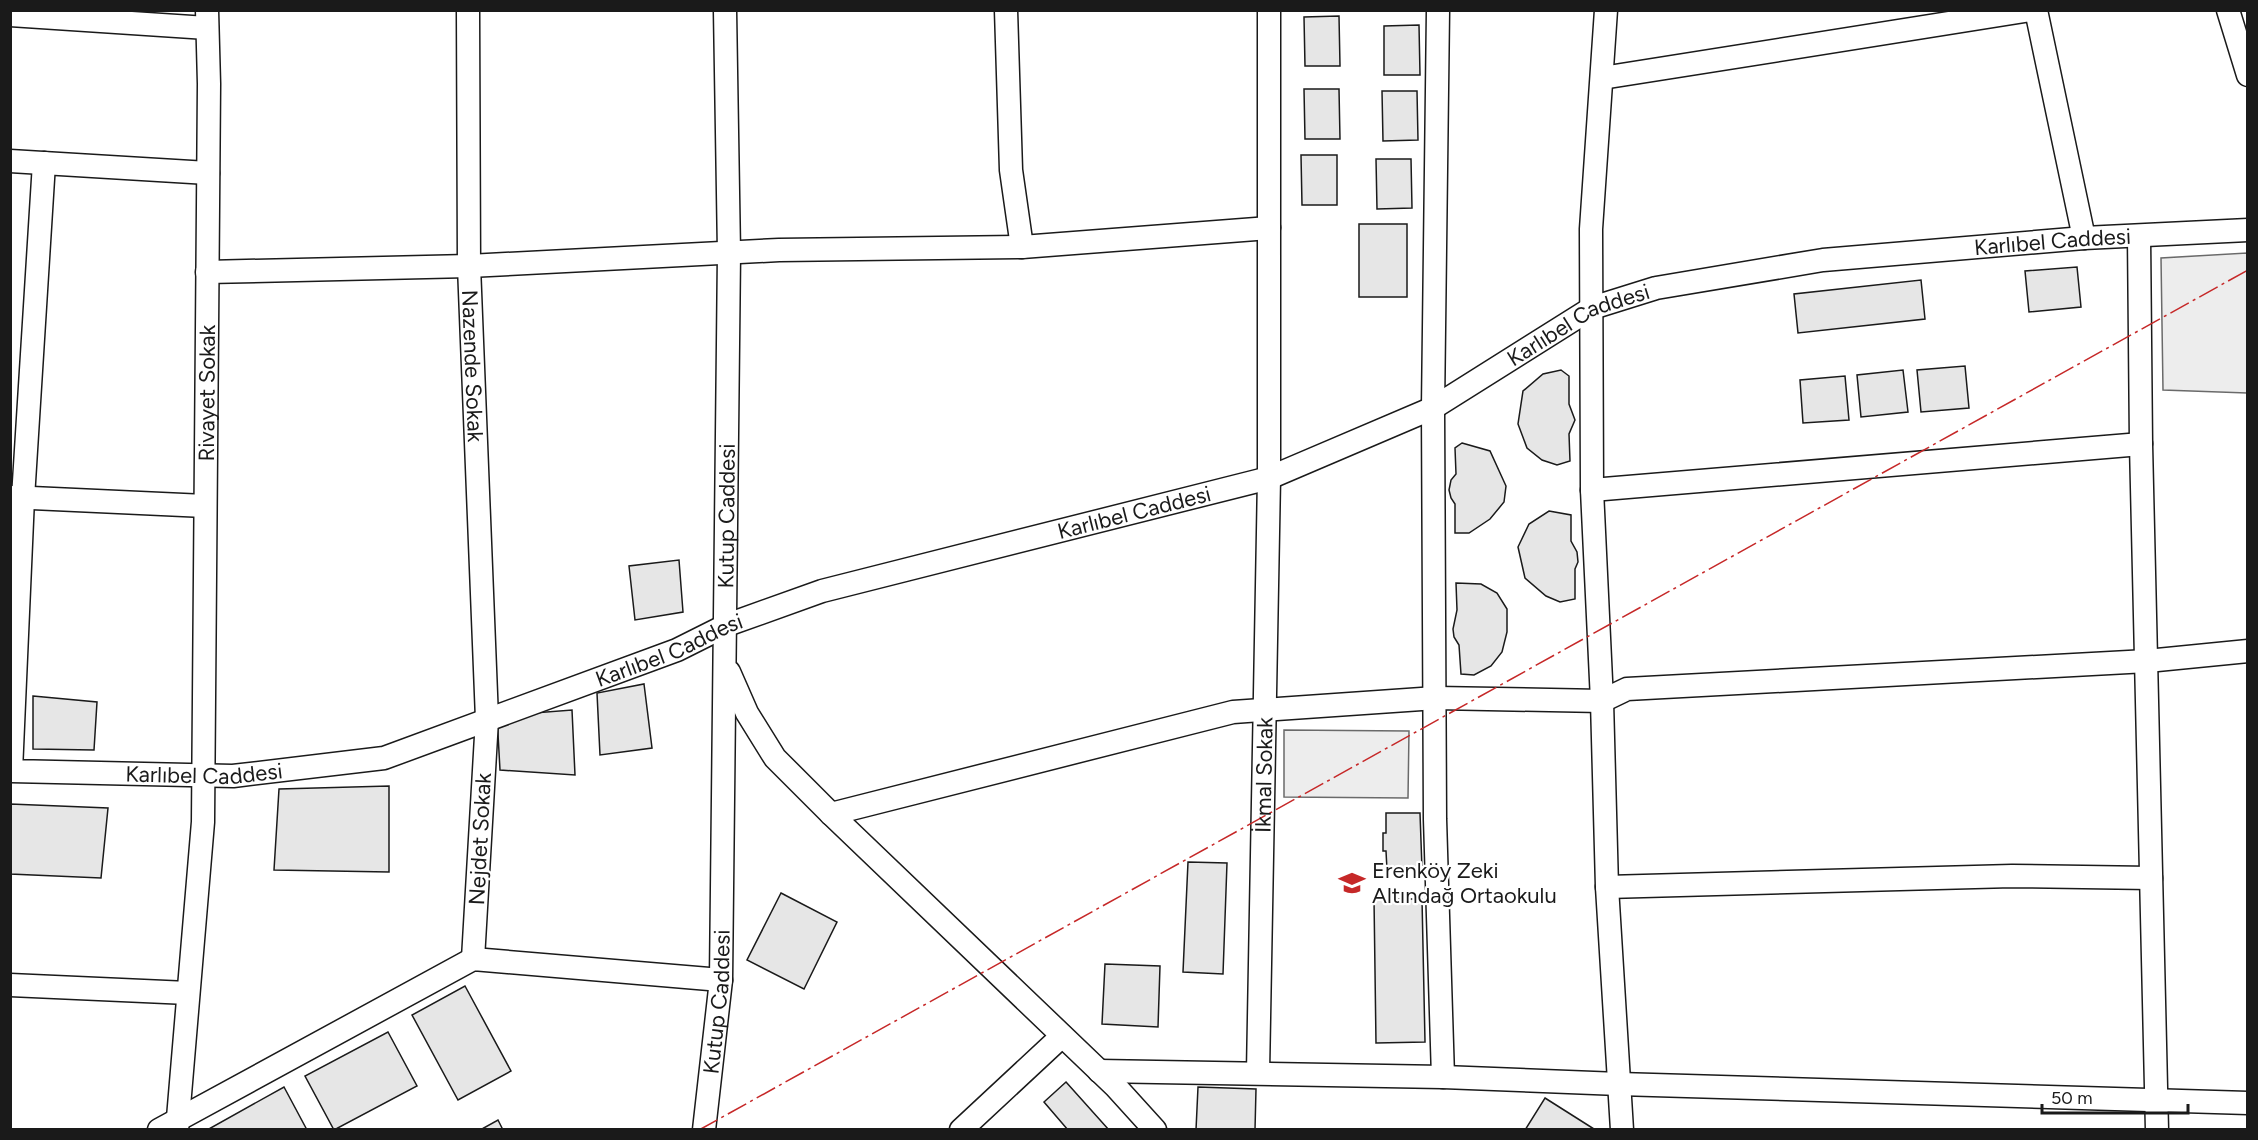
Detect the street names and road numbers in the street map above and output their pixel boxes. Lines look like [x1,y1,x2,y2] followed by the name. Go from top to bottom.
[1973,222,2132,261] street label: Karlıbel Caddesi
[1502,277,1653,372] street label: Karlıbel Caddesi
[456,289,489,443] street label: Nazende Sokak
[192,324,221,462] street label: Rivayet Sokak
[712,443,740,589] street label: Kutup Caddesi
[1054,480,1214,544] street label: Karlıbel Caddesi
[592,607,746,692] street label: Karlıbel Caddesi
[1249,717,1278,833] street label: İkmal Sokak
[125,757,284,790] street label: Karlıbel Caddesi
[463,772,497,906] street label: Nejdet Sokak
[697,929,735,1075] street label: Kutup Caddesi

